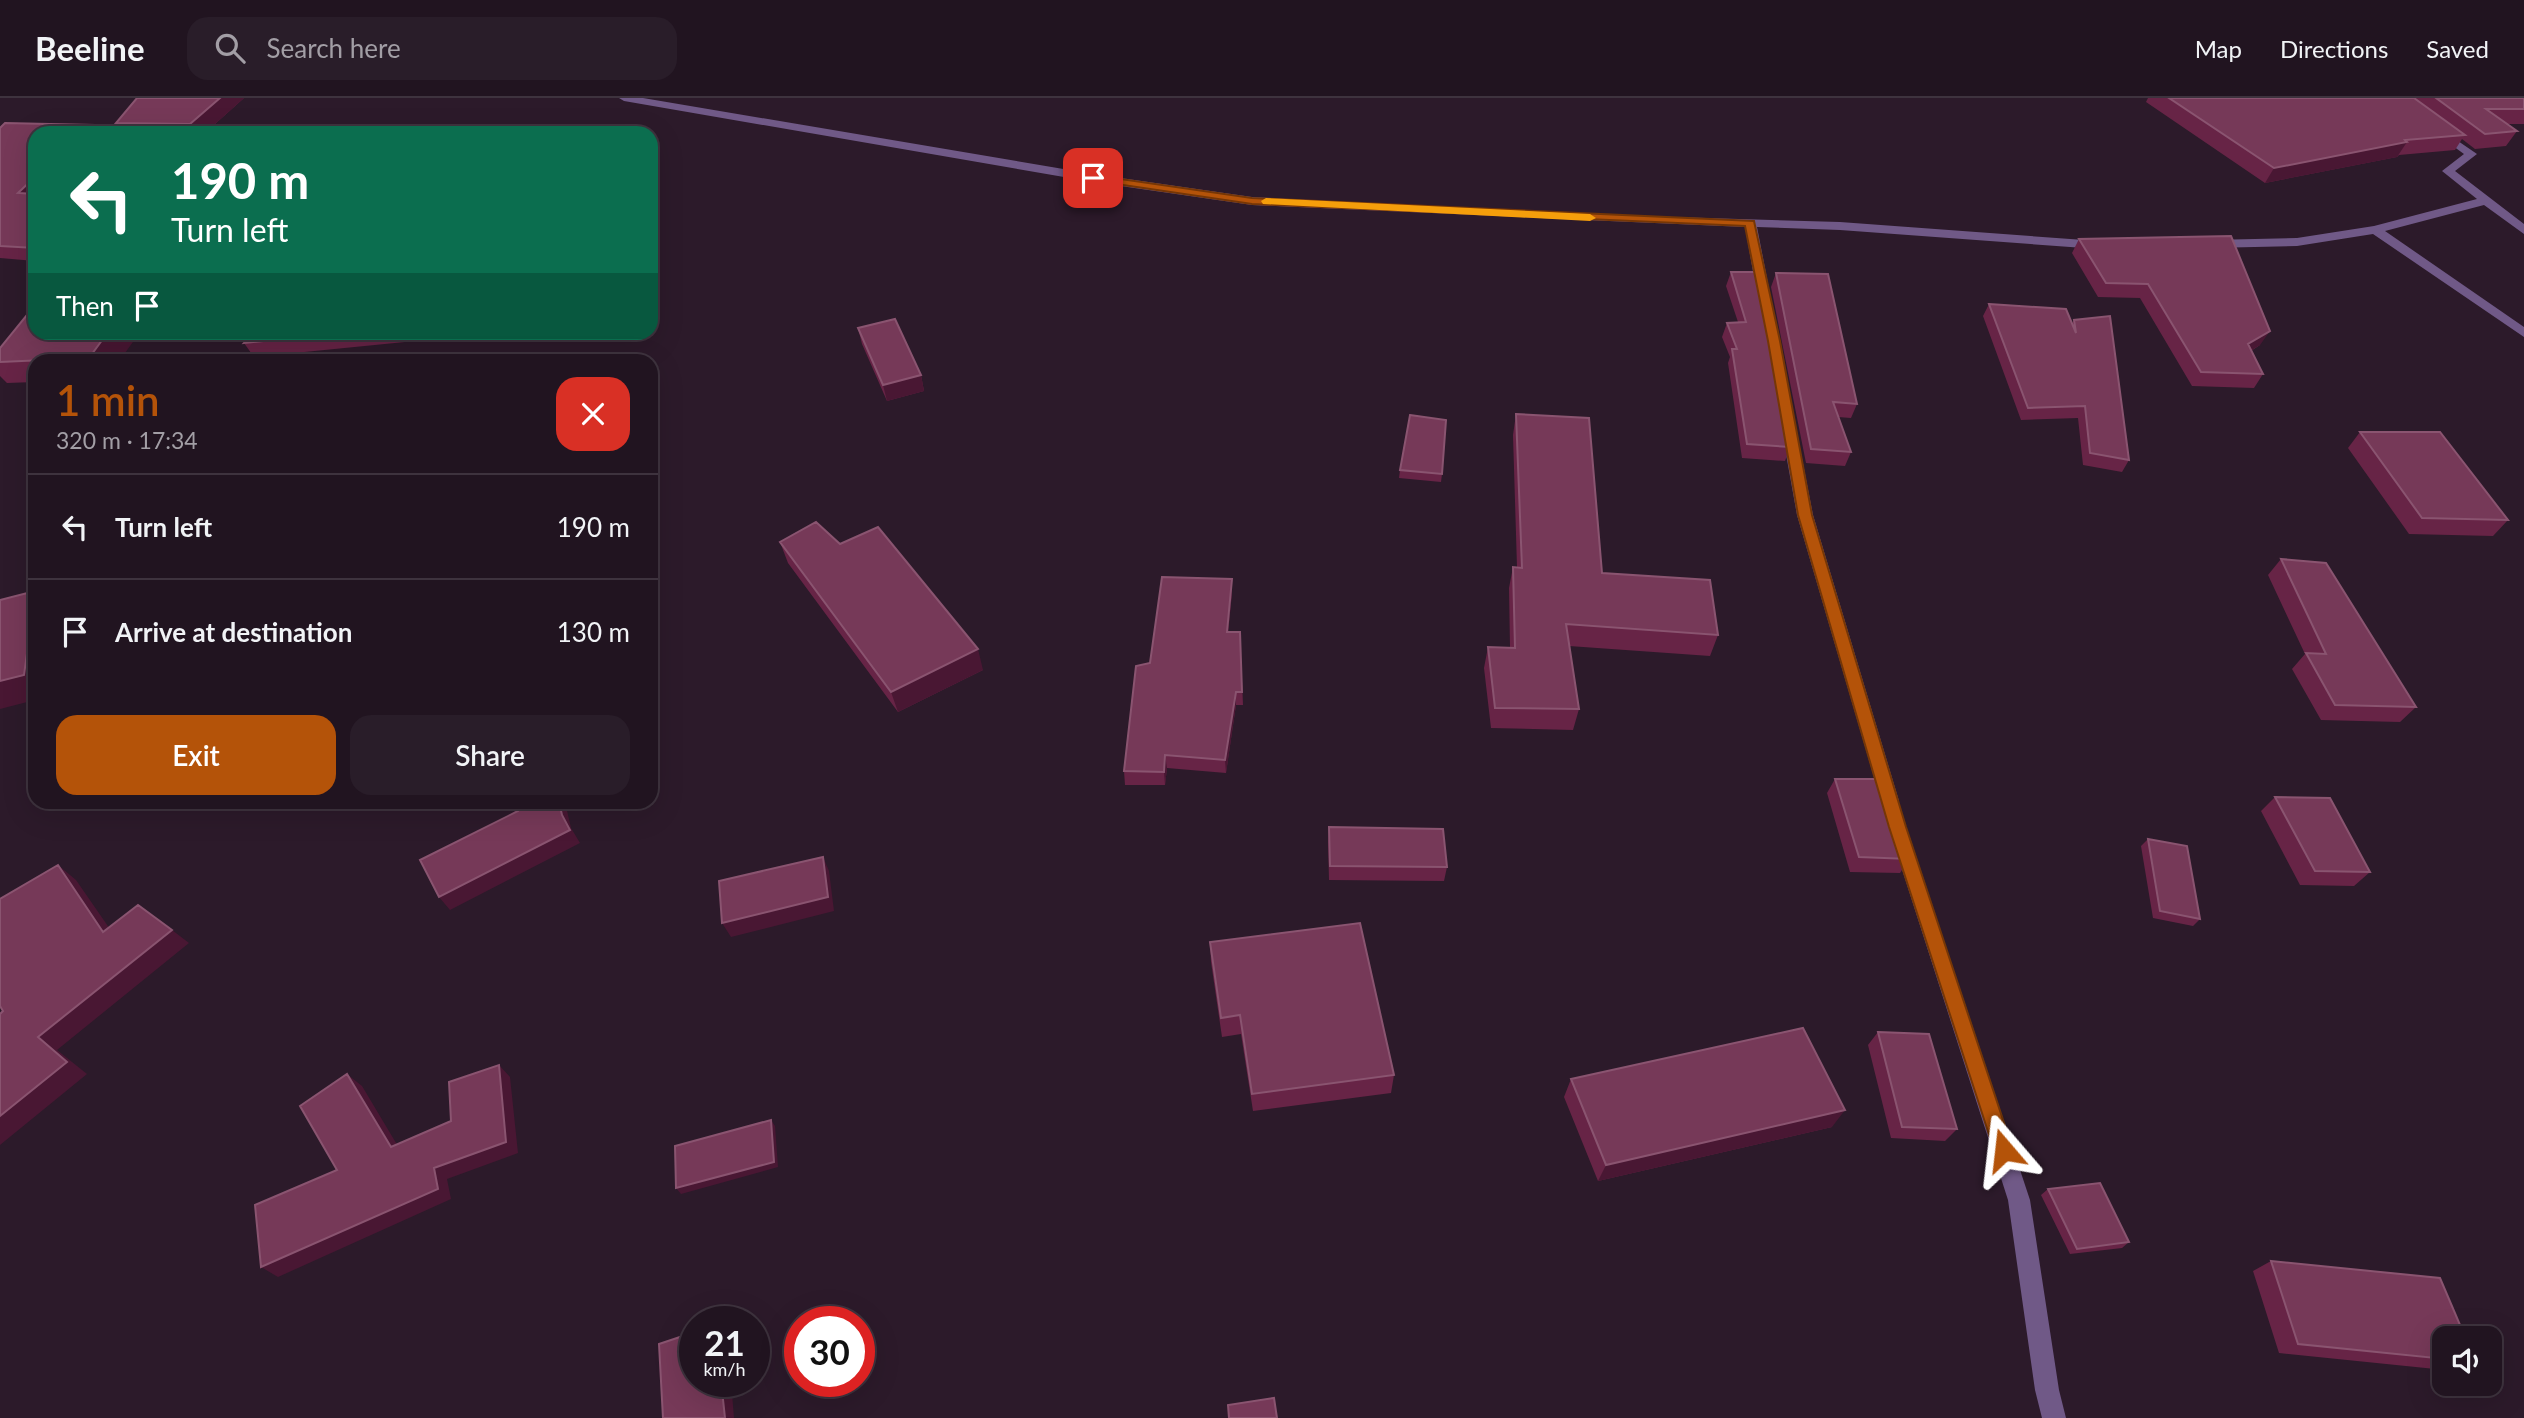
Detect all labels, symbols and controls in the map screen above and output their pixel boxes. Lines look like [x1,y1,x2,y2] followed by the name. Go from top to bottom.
[187,17,677,80] search box
[35,28,145,68] text: Beeline
[211,29,249,67] icon: search
[267,32,401,64] text: Search here
[2195,34,2242,63] text: Map
[2280,34,2388,63] text: Directions
[2426,34,2489,63] text: Saved
[1063,148,1123,208] pin
[171,151,309,209] text: 190 m
[56,154,147,245] icon: left
[1074,159,1112,197] icon: arrive
[171,210,288,249] text: Turn left
[128,287,166,325] icon: arrive
[56,290,114,322] text: Then
[56,375,160,425] text: 1 min
[556,377,630,451] button: close
[56,426,198,454] text: 320 m · 17:34
[56,508,94,546] icon: left
[115,511,212,543] text: Turn left
[557,511,630,543] text: 190 m
[56,613,94,651] icon: arrive
[115,616,352,648] text: Arrive at destination
[557,616,630,648] text: 130 m
[56,715,336,795] button: Exit
[350,715,630,795] button: Share
[1967,1113,2041,1187] position arrow
[784,1306,875,1397] speed limit sign: 30
[704,1321,745,1363] text: 21
[2432,1326,2502,1396] map controls
[2432,1326,2502,1396] button: sound
[703,1358,746,1380] text: km/h

